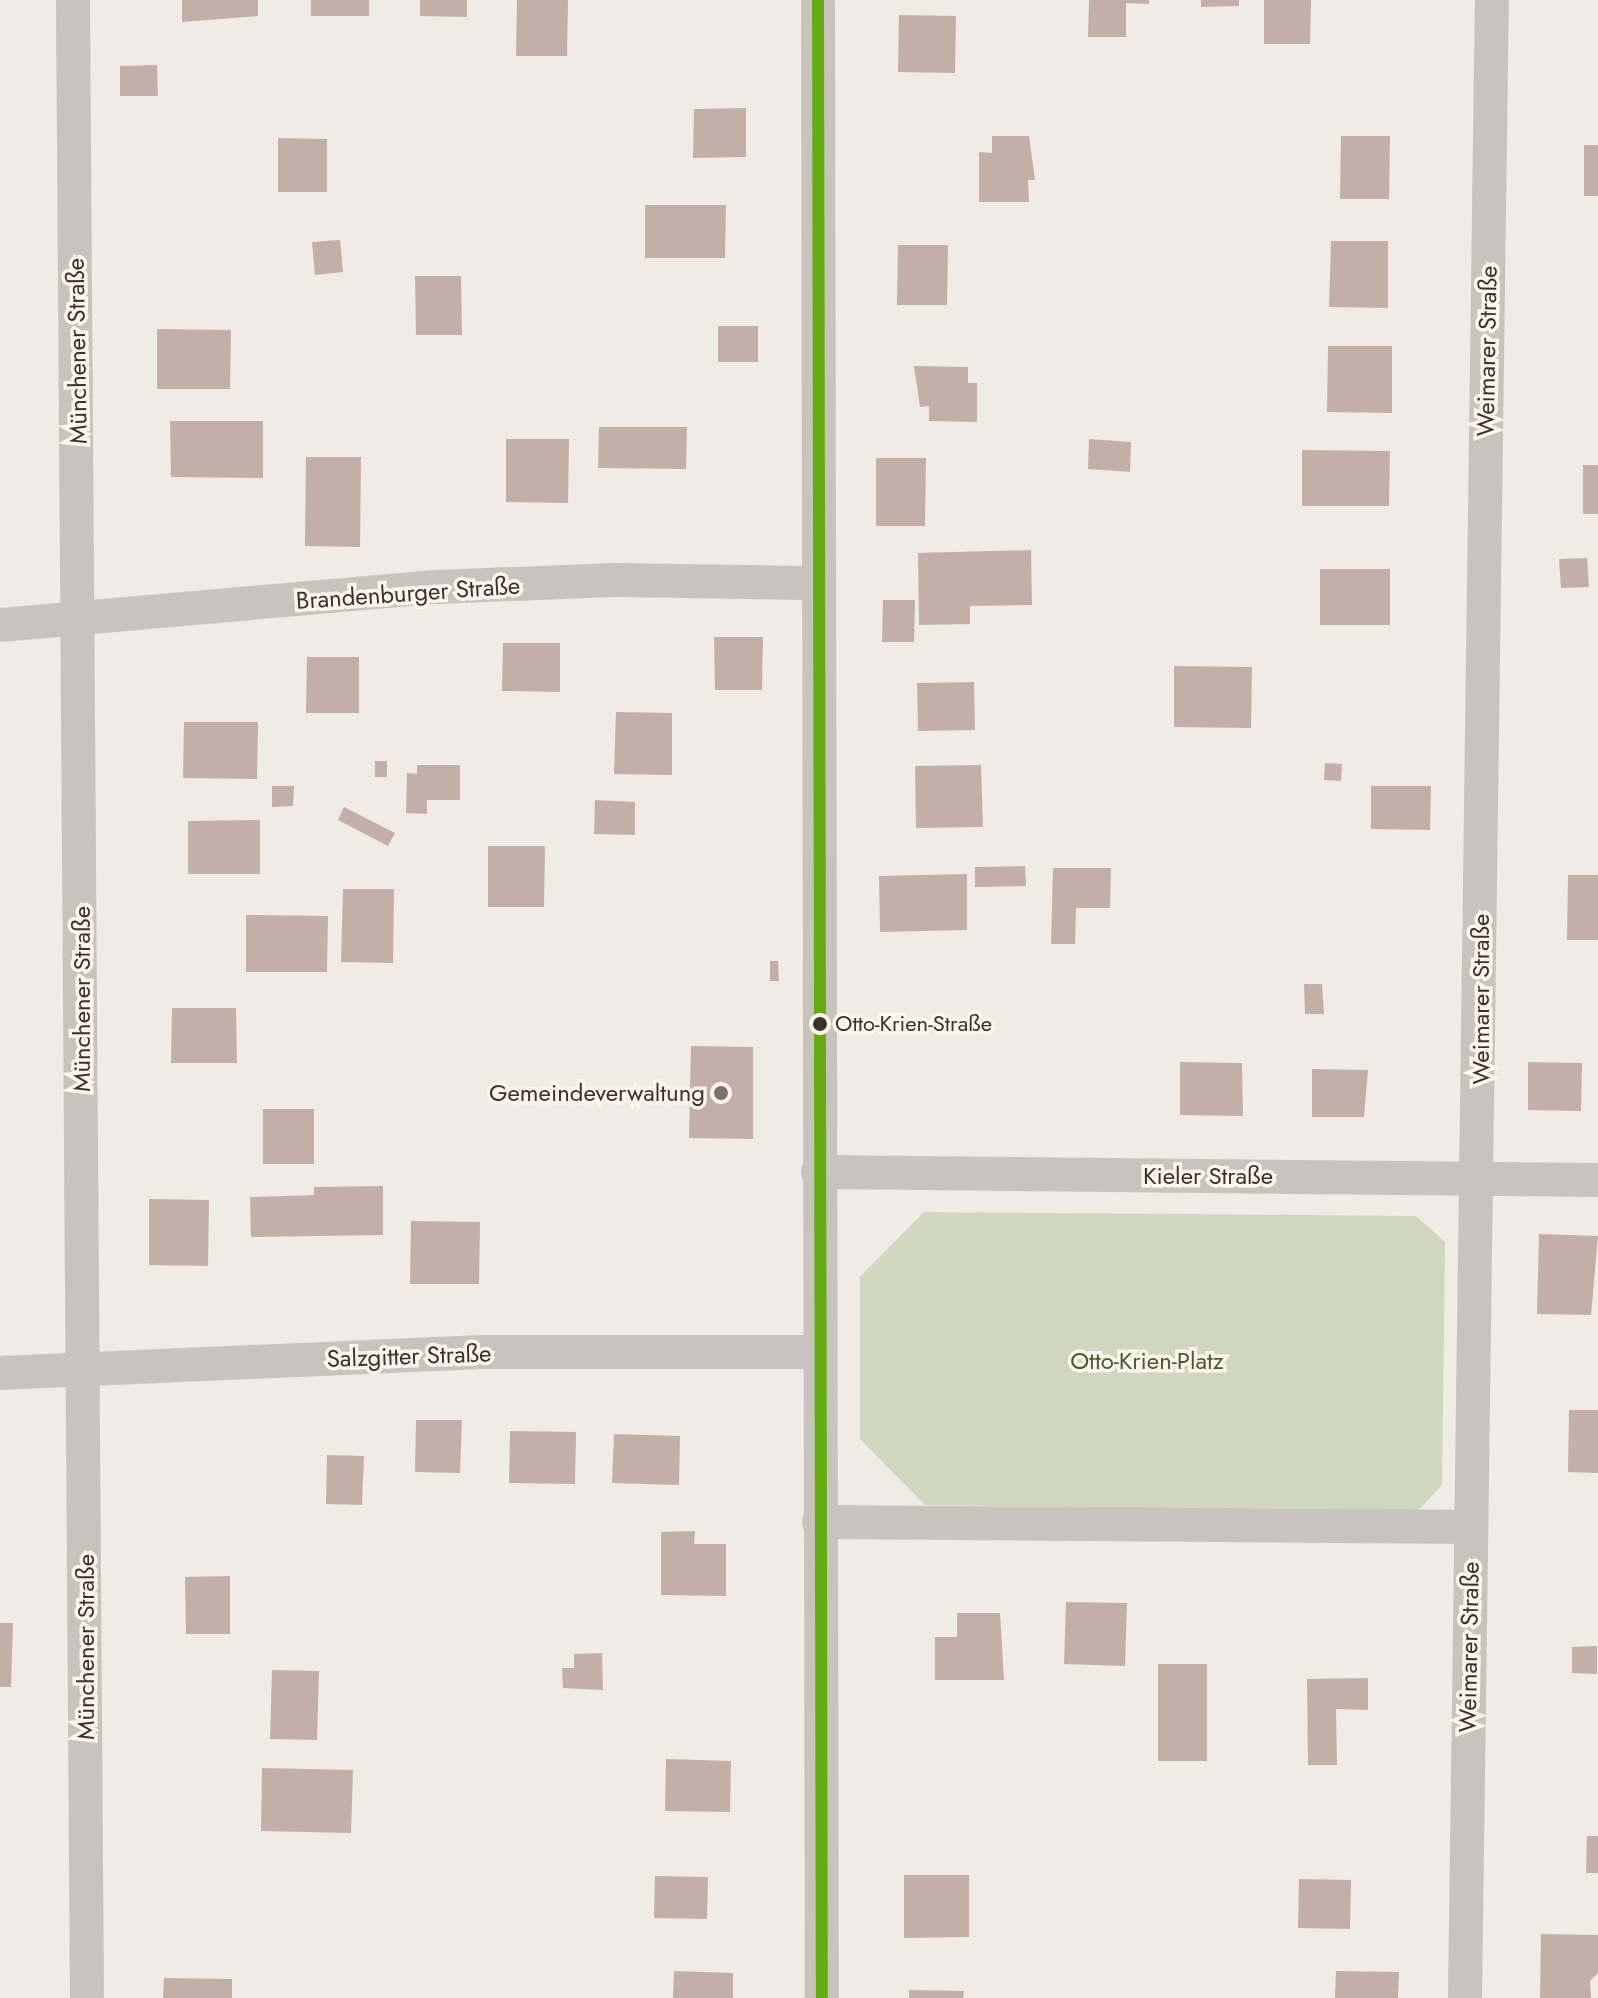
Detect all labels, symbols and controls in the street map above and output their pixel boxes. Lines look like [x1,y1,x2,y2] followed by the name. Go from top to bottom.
[61,258,93,444] street label: Münchener Straße
[1471,265,1503,437] street label: Weimarer Straße
[295,571,521,615] street label: Brandenburger Straße
[68,906,96,1092] street label: Münchener Straße
[1467,914,1495,1084] street label: Weimarer Straße
[835,1011,992,1037] place label: Otto-Krien-Straße
[812,1016,828,1032] marker: Otto-Krien-Straße
[489,1079,705,1107] place label: Gemeindeverwaltung
[712,1084,730,1102] marker: Gemeindeverwaltung
[1143,1162,1273,1190] street label: Kieler Straße
[326,1339,492,1373] street label: Salzgitter Straße
[1070,1347,1224,1375] park label: Otto-Krien-Platz
[72,1554,100,1740] street label: Münchener Straße
[1453,1561,1485,1733] street label: Weimarer Straße

